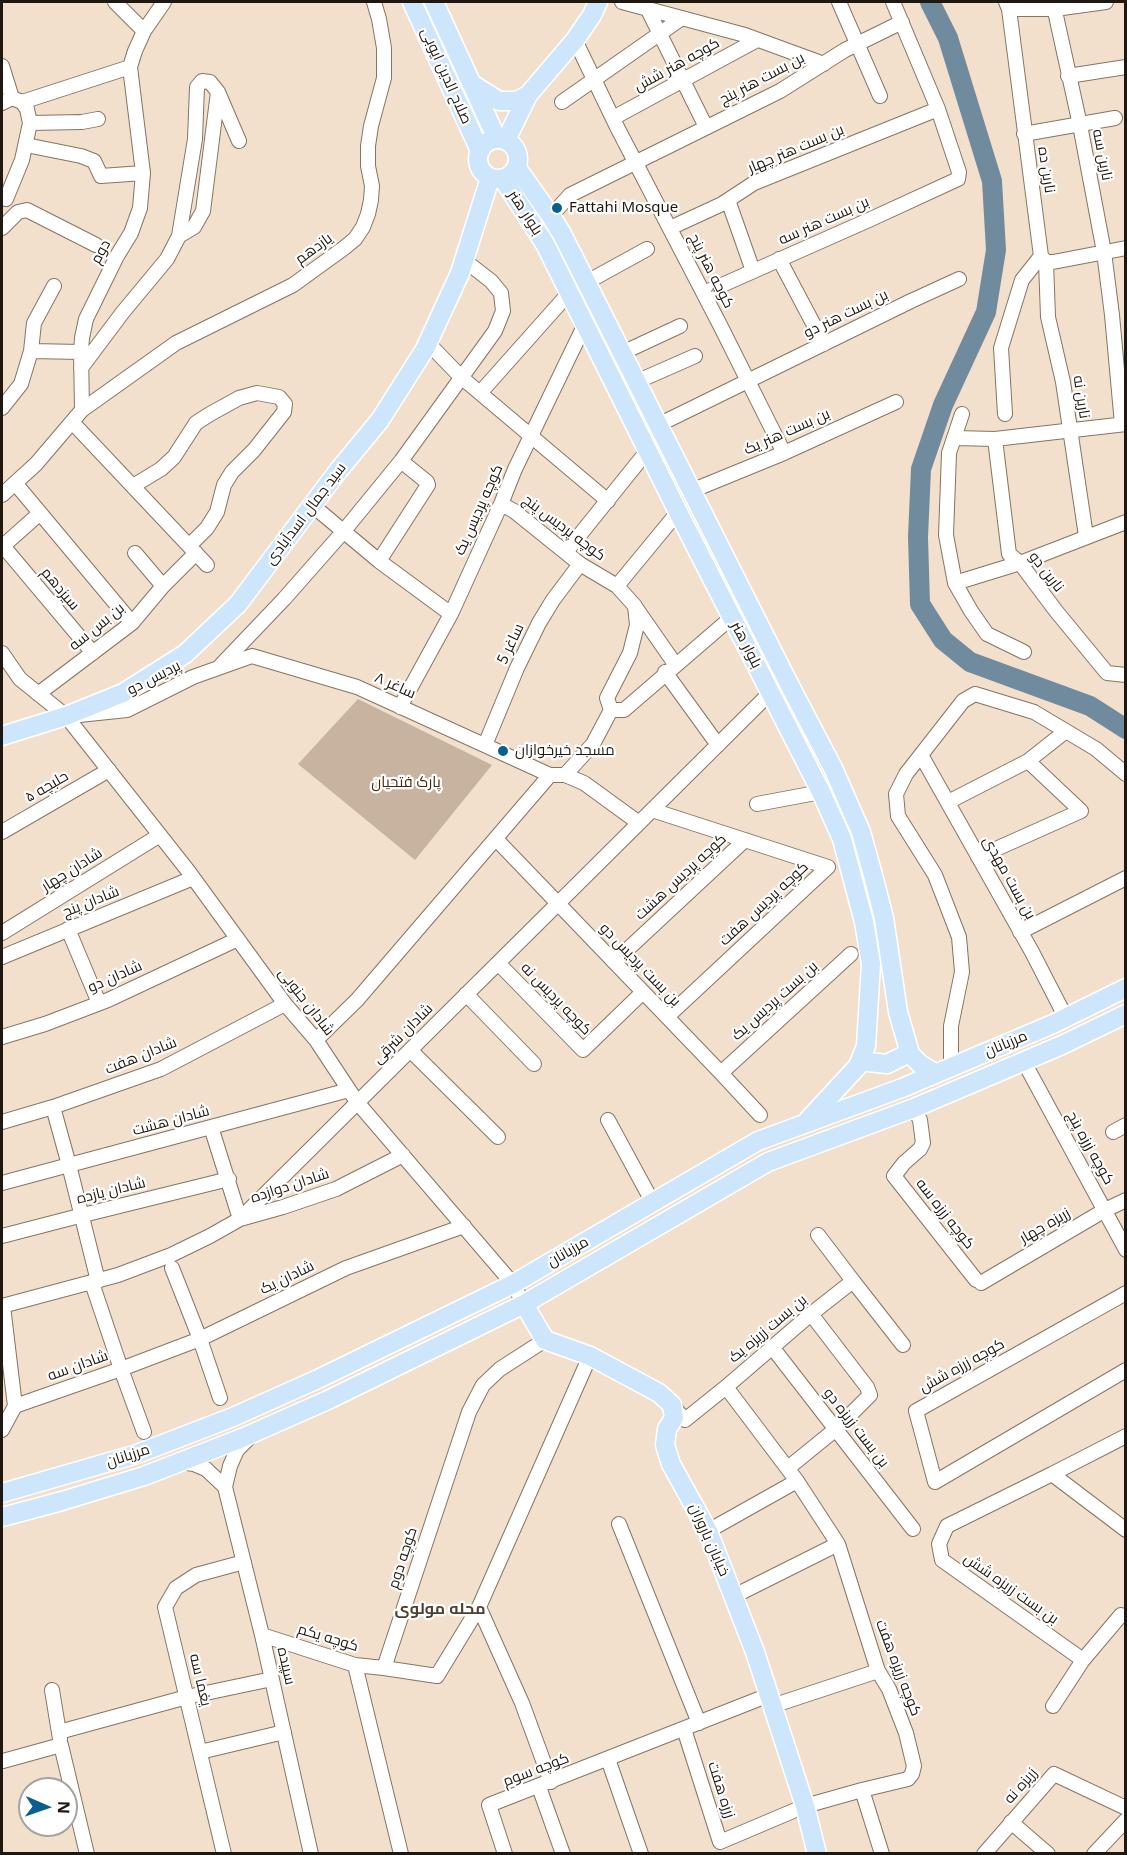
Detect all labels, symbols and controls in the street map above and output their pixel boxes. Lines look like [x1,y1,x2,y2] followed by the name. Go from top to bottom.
[417,25,475,127] street label: صلاح الدین ایوبی
[631,34,723,96] street label: کوچه هنر شش
[716,49,808,109] street label: بن بست هنر پنج
[745,121,847,177] street label: بن بست هنر چهار
[1088,128,1116,182] street label: نارین سه
[1033,145,1059,195] street label: نارین ده
[504,187,546,239] street label: بلوار هنر
[776,193,872,249] street label: بن بست هنر سه
[569,199,678,217] place label: Fattahi Mosque
[550,201,564,215] marker: Fattahi Mosque
[292,230,336,268] street label: یازدهم
[684,231,738,311] street label: کوچه هنر پنج
[87,237,115,267] street label: دوم
[801,286,891,342] street label: بن بست هنر دو
[1069,374,1093,420] street label: نارین نه
[741,405,833,459] street label: بن بست هنر یک
[262,459,350,569] street label: سید جمال اسدآبادی
[451,462,507,558] street label: کوچه پردیس یک
[519,491,609,565] street label: کوچه پردیس پنج
[1025,548,1067,596] street label: نارین دو
[37,564,83,614] street label: سیزدهم
[66,599,128,655] street label: بن بس سه
[727,619,765,671] street label: بلوار هنر
[494,621,528,667] street label: ساغر 5
[124,657,184,699] street label: پردیس دو
[371,669,419,703] street label: ساغر ٨
[515,742,615,760] place label: مسجد خیرخوازان
[496,744,510,758] marker: مسجد خیرخوازان
[22,767,72,807] street label: حلبچه ۵
[371,774,441,792] park label: پارک فتحیان
[632,830,730,924] street label: کوچه پردیس هشت
[979,833,1039,923] street label: بن بست مهدی
[38,844,106,896] street label: شادان چهار
[716,858,812,950] street label: کوچه پردیس هفت
[60,882,122,922] street label: شادان پنج
[596,919,684,1011] street label: بن بست پردیس دو
[85,957,145,997] street label: شادان دو
[728,957,822,1045] street label: بن بست پردیس یک
[517,959,595,1039] street label: کوچه پردیس نه
[274,965,338,1039] street label: شادان جنوبی
[369,1000,437,1068] street label: شادان شرقی
[982,1027,1030,1061] street label: مرزبانان
[102,1033,180,1079] street label: شادان هفت
[130,1102,212,1140] street label: شادان هشت
[1062,1108,1118,1188] street label: کوچه زرزه پنج
[249,1165,331,1207] street label: شادان دوازده
[75,1174,147,1208] street label: شادان یازده
[912,1175,978,1253] street label: کوچه زرزه سه
[1016,1204,1074,1248] street label: زریزه چهار
[544,1233,592,1271] street label: مرزبانان
[257,1257,317,1299] street label: شادان یک
[725,1291,811,1367] street label: بن بست زریزه یک
[916,1335,1008,1397] street label: کوچه زرزه شش
[45,1347,111,1385] street label: شادان سه
[819,1385,893,1471] street label: بن بست زریزه دو
[104,1440,152,1472] street label: مرزبانان
[685,1501,733,1579] street label: خیابان باروران
[385,1525,421,1591] street label: کوچه دوم
[960,1550,1062,1628] street label: بن بست زریزه شش
[395,1599,485,1619] district label: محله مولوی
[871,1617,925,1719] street label: کوچه زریزه هفت
[295,1620,361,1656] street label: کوچه یکم
[273,1645,299,1687] street label: سپیده
[185,1652,215,1708] street label: یغما سه
[500,1749,572,1791] street label: کوچه سوم
[703,1760,739,1820] street label: زرزه هفت
[1001,1764,1041,1808] street label: زریزه نه
[18,1777,78,1837] north arrow
[53,1801,75,1814] text: N

